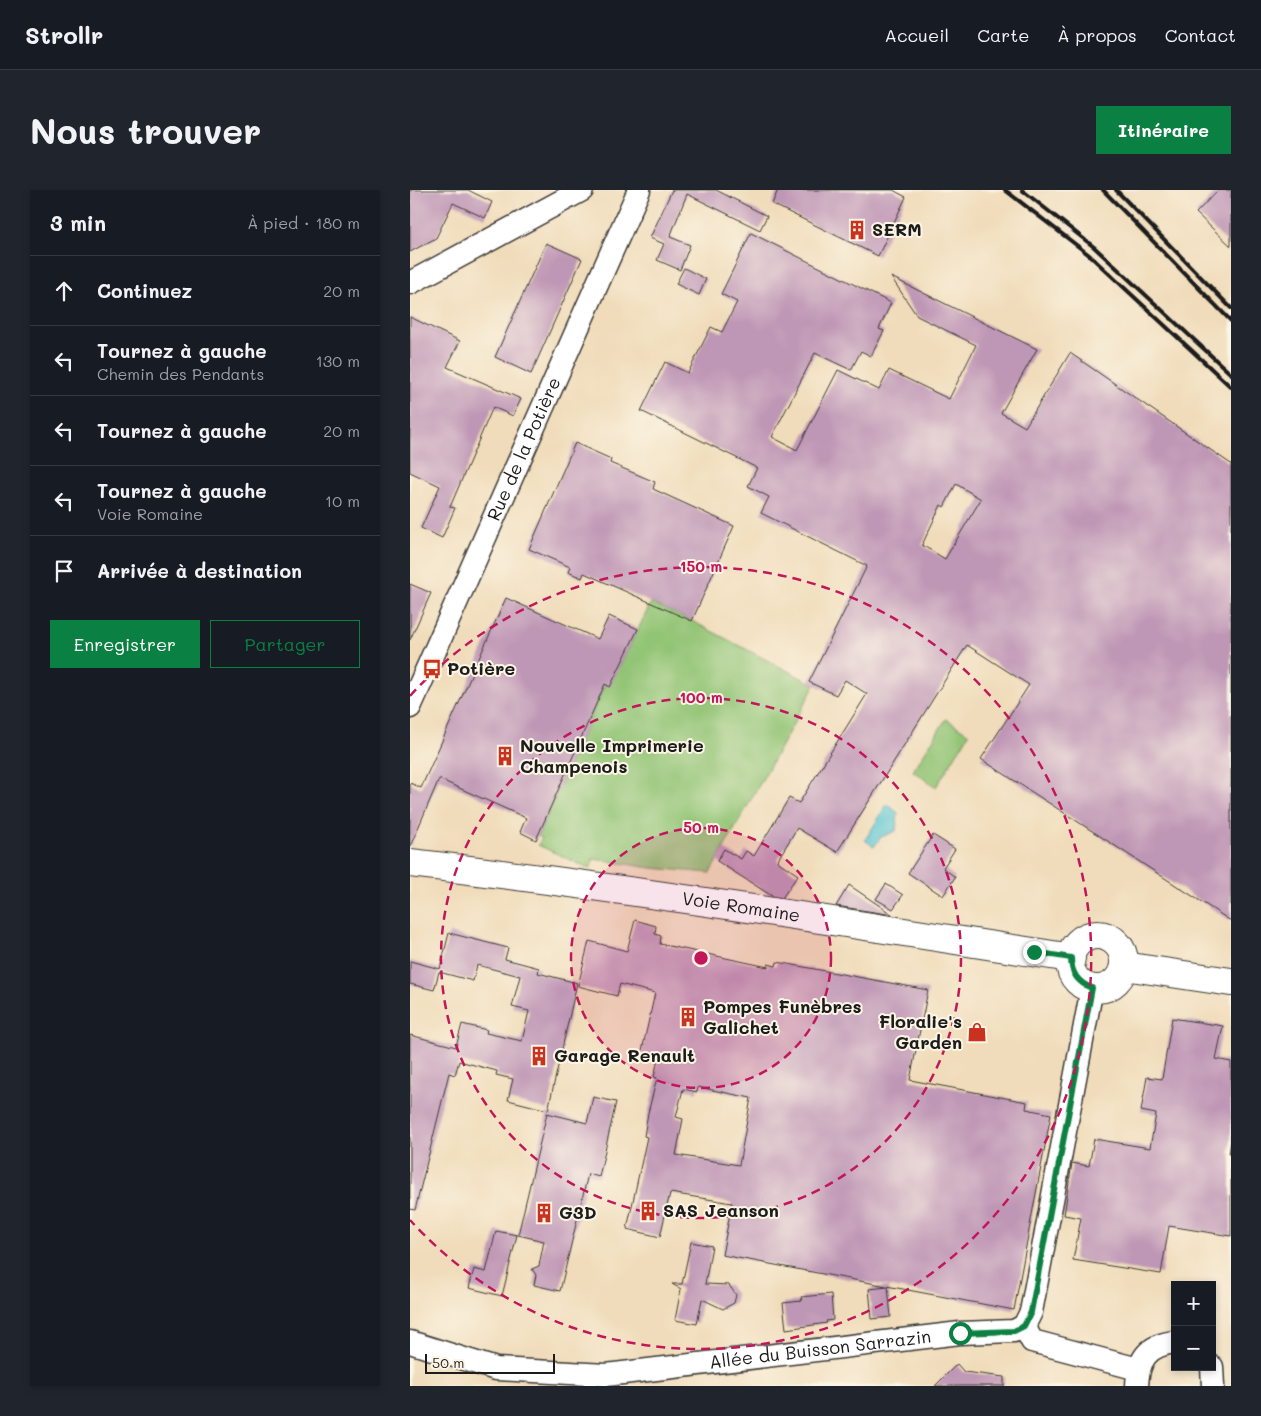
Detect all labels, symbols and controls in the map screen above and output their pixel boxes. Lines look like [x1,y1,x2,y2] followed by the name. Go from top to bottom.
[25,19,103,50] text: Strollr
[884,23,949,47] text: Accueil
[977,23,1029,47] text: Carte
[1057,23,1137,47] text: À propos
[1165,23,1236,47] text: Contact
[1096,106,1231,154] button: Itinéraire
[30,107,261,153] text: Nous trouver
[50,209,106,236] text: 3 min
[247,212,360,233] text: À pied · 180 m
[872,217,922,241] place label: SERM
[846,219,868,241] building icon: SERM
[50,277,78,305] icon: ahead
[97,278,192,303] text: Continuez
[323,280,360,301] text: 20 m
[97,338,266,363] text: Tournez à gauche
[50,347,78,375] icon: left
[316,350,360,371] text: 130 m
[97,363,264,384] text: Chemin des Pendants
[481,373,566,524] street label: Rue de la Potière
[50,417,78,445] icon: left
[97,418,266,443] text: Tournez à gauche
[323,420,360,441] text: 20 m
[97,478,266,503] text: Tournez à gauche
[50,487,78,515] icon: left
[325,490,360,511] text: 10 m
[97,503,203,524] text: Voie Romaine
[680,556,722,576] text: 150 m
[50,557,78,585] icon: arrive
[97,558,302,583] text: Arrivée à destination
[50,620,200,668] button: Enregistrer
[210,620,360,668] button: Partager
[447,656,515,680] place label: Potière
[421,658,443,680] bus stop icon: Potière
[679,687,723,707] text: 100 m
[520,733,704,778] place label: Nouvelle Imprimerie Champenois
[494,745,516,767] building icon: Nouvelle Imprimerie Champenois
[683,817,719,837] text: 50 m
[681,886,802,927] street label: Voie Romaine
[1023,941,1046,964] route end
[692,949,710,967] centre of rings
[703,994,862,1039] place label: Pompes Funèbres Galichet
[677,1006,699,1028] building icon: Pompes Funèbres Galichet
[879,1009,962,1054] place label: Floralie's Garden
[966,1021,988,1043] shop icon: Floralie's Garden
[554,1043,695,1067] place label: Garage Renault
[528,1045,550,1067] building icon: Garage Renault
[663,1198,779,1222] place label: SAS Jeanson
[559,1200,597,1224] place label: G3D
[637,1200,659,1222] building icon: SAS Jeanson
[533,1202,555,1224] building icon: G3D
[1171,1281,1216,1371] map controls
[1171,1281,1216,1326] button: +
[949,1322,972,1345] route start
[708,1324,932,1374] street label: Allée du Buisson Sarrazin
[1171,1326,1216,1371] button: −
[425,1351,555,1374] scale bar
[432,1353,464,1372] text: 50 m

